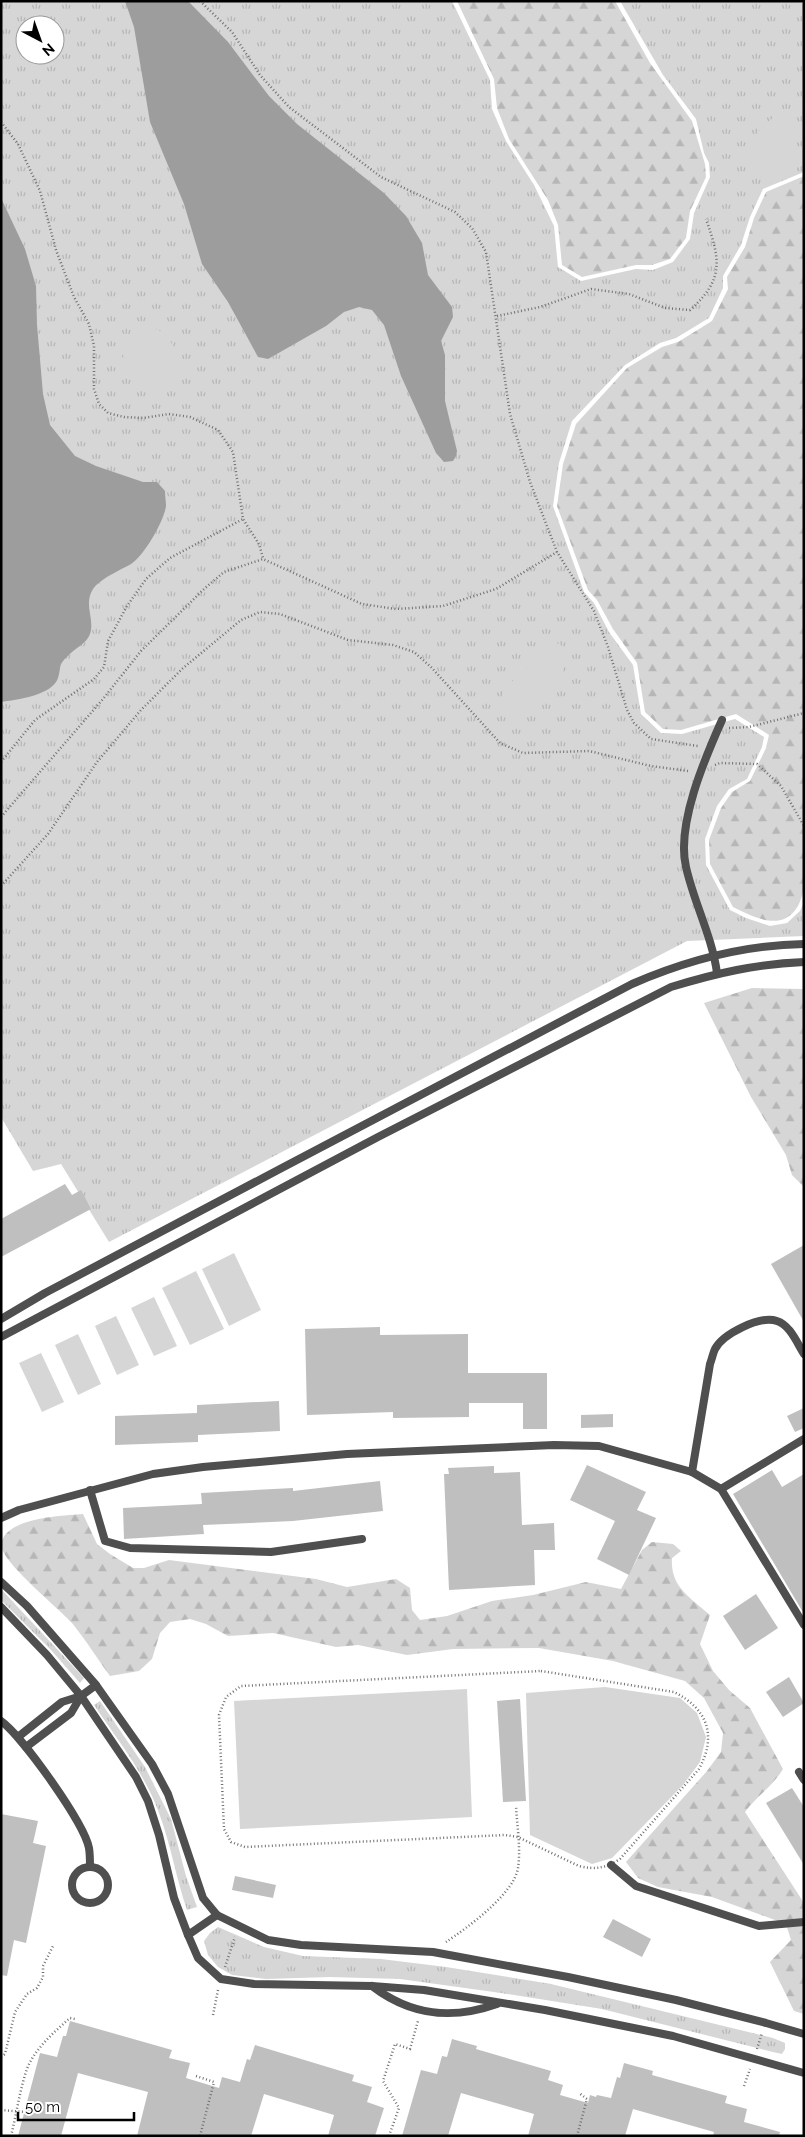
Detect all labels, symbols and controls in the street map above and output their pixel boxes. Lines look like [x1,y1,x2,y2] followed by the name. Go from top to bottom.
[15,15,65,65] north arrow
[39,40,58,59] text: N
[18,2090,134,2122] scale bar
[25,2098,60,2116] text: 50 m

